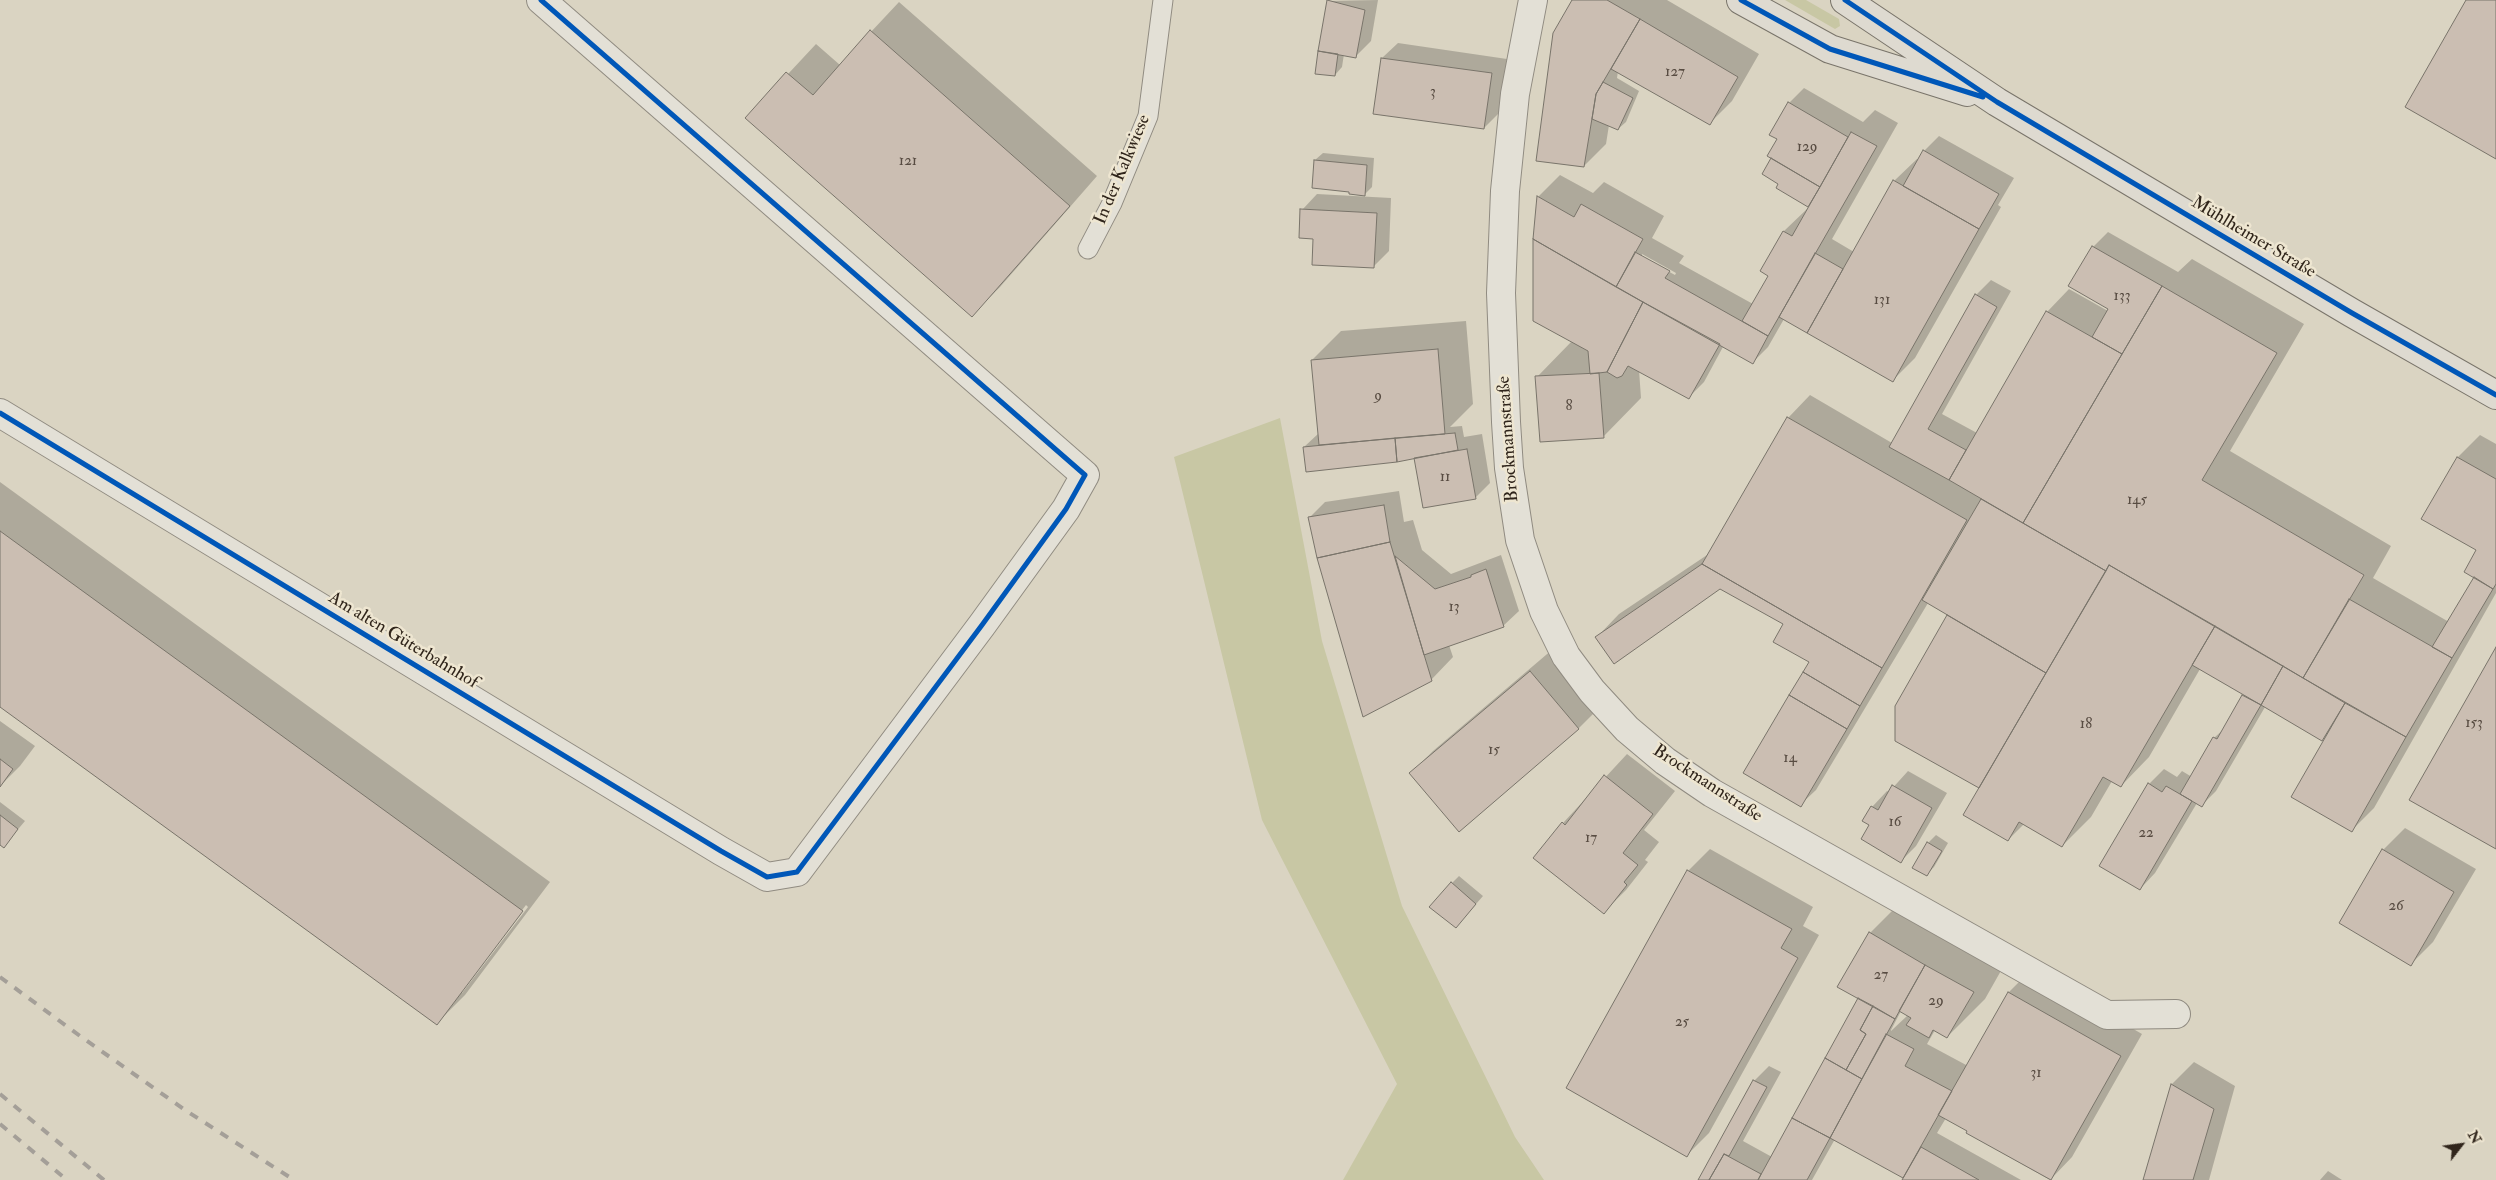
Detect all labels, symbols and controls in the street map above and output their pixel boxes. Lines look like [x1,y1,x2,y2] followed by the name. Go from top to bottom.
[1665,64,1685,82] house number: 127
[1430,84,1436,102] house number: 3
[1090,112,1156,228] street label: In der Kalkwiese
[1797,139,1817,157] house number: 129
[899,153,917,171] house number: 121
[2187,192,2319,284] street label: Mühlheimer Straße
[2114,288,2130,306] house number: 133
[1874,292,1890,310] house number: 131
[1494,375,1524,503] street label: Brockmannstraße
[1374,388,1382,406] house number: 9
[1565,398,1573,416] house number: 8
[1440,469,1450,487] house number: 11
[2127,492,2147,510] house number: 145
[324,588,482,694] street label: Am alten Güterbahnhof
[1448,599,1460,617] house number: 13
[2465,715,2483,733] house number: 153
[2080,716,2092,734] house number: 18
[1648,741,1766,827] street label: Brockmannstraße
[1488,742,1500,760] house number: 15
[1783,750,1797,768] house number: 14
[1889,814,1901,832] house number: 16
[2138,825,2154,843] house number: 22
[1585,830,1597,848] house number: 17
[2388,898,2404,916] house number: 26
[1874,967,1888,985] house number: 27
[1928,993,1944,1011] house number: 29
[1675,1014,1689,1032] house number: 25
[2030,1065,2042,1083] house number: 31
[2436,1120,2486,1170] north arrow
[2464,1128,2485,1147] text: N

